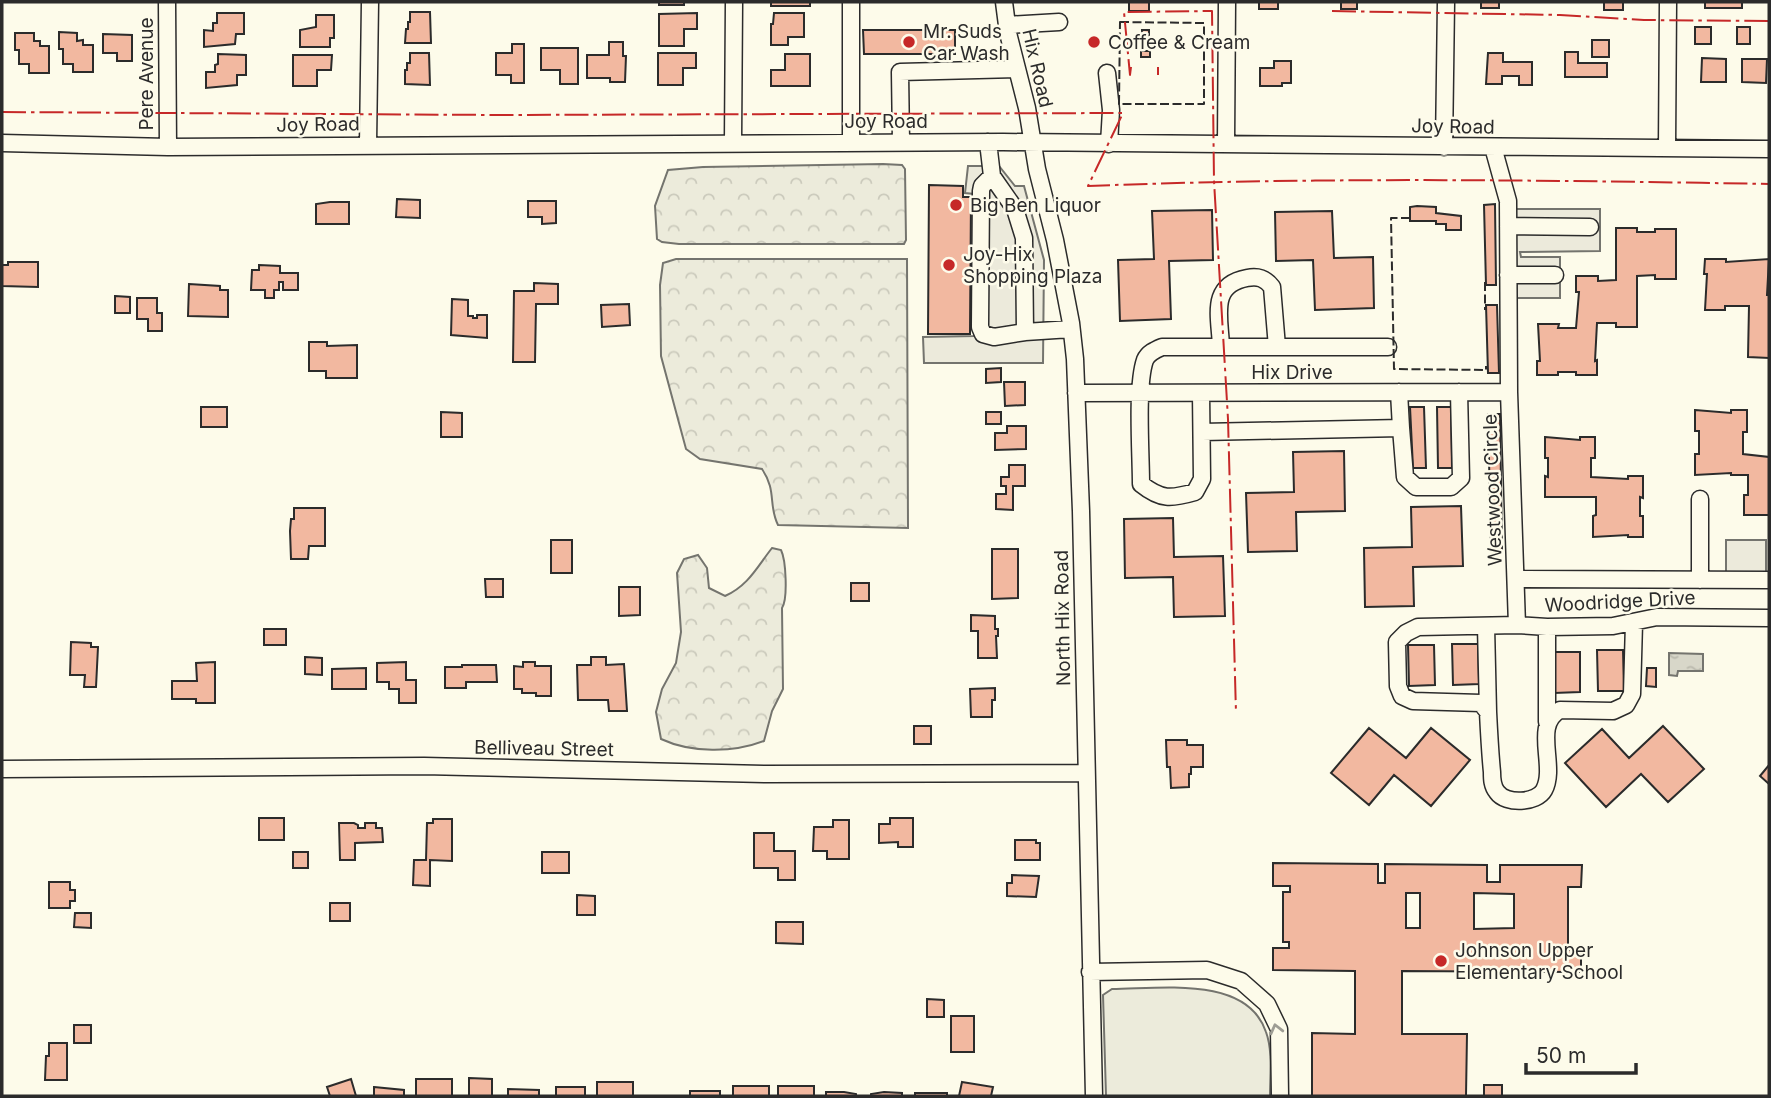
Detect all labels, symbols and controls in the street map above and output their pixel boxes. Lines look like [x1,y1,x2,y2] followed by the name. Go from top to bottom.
[135,17,158,131] street label: Pere Avenue
[923,20,1010,65] place label: Mr. Suds Car Wash
[1017,26,1058,110] street label: Hix Road
[1108,31,1250,54] place label: Coffee & Cream
[901,34,917,50] marker: Mr. Suds Car Wash
[1086,34,1102,50] marker: Coffee & Cream
[844,110,928,133] street label: Joy Road
[276,112,360,137] street label: Joy Road
[1411,114,1495,139] street label: Joy Road
[970,194,1101,217] place label: Big Ben Liquor
[948,197,964,213] marker: Big Ben Liquor
[963,243,1102,288] place label: Joy-Hix Shopping Plaza
[941,257,957,273] marker: Joy-Hix Shopping Plaza
[1251,361,1333,384] street label: Hix Drive
[1478,414,1507,566] street label: Westwood Circle
[1050,550,1075,686] street label: North Hix Road
[1544,586,1696,617] street label: Woodridge Drive
[474,736,614,761] street label: Belliveau Street
[1455,939,1623,984] place label: Johnson Upper Elementary School
[1433,953,1449,969] marker: Johnson Upper Elementary School
[1270,1023,1284,1035] one-way arrow
[1526,1032,1636,1076] scale bar
[1536,1043,1586,1068] text: 50 m

